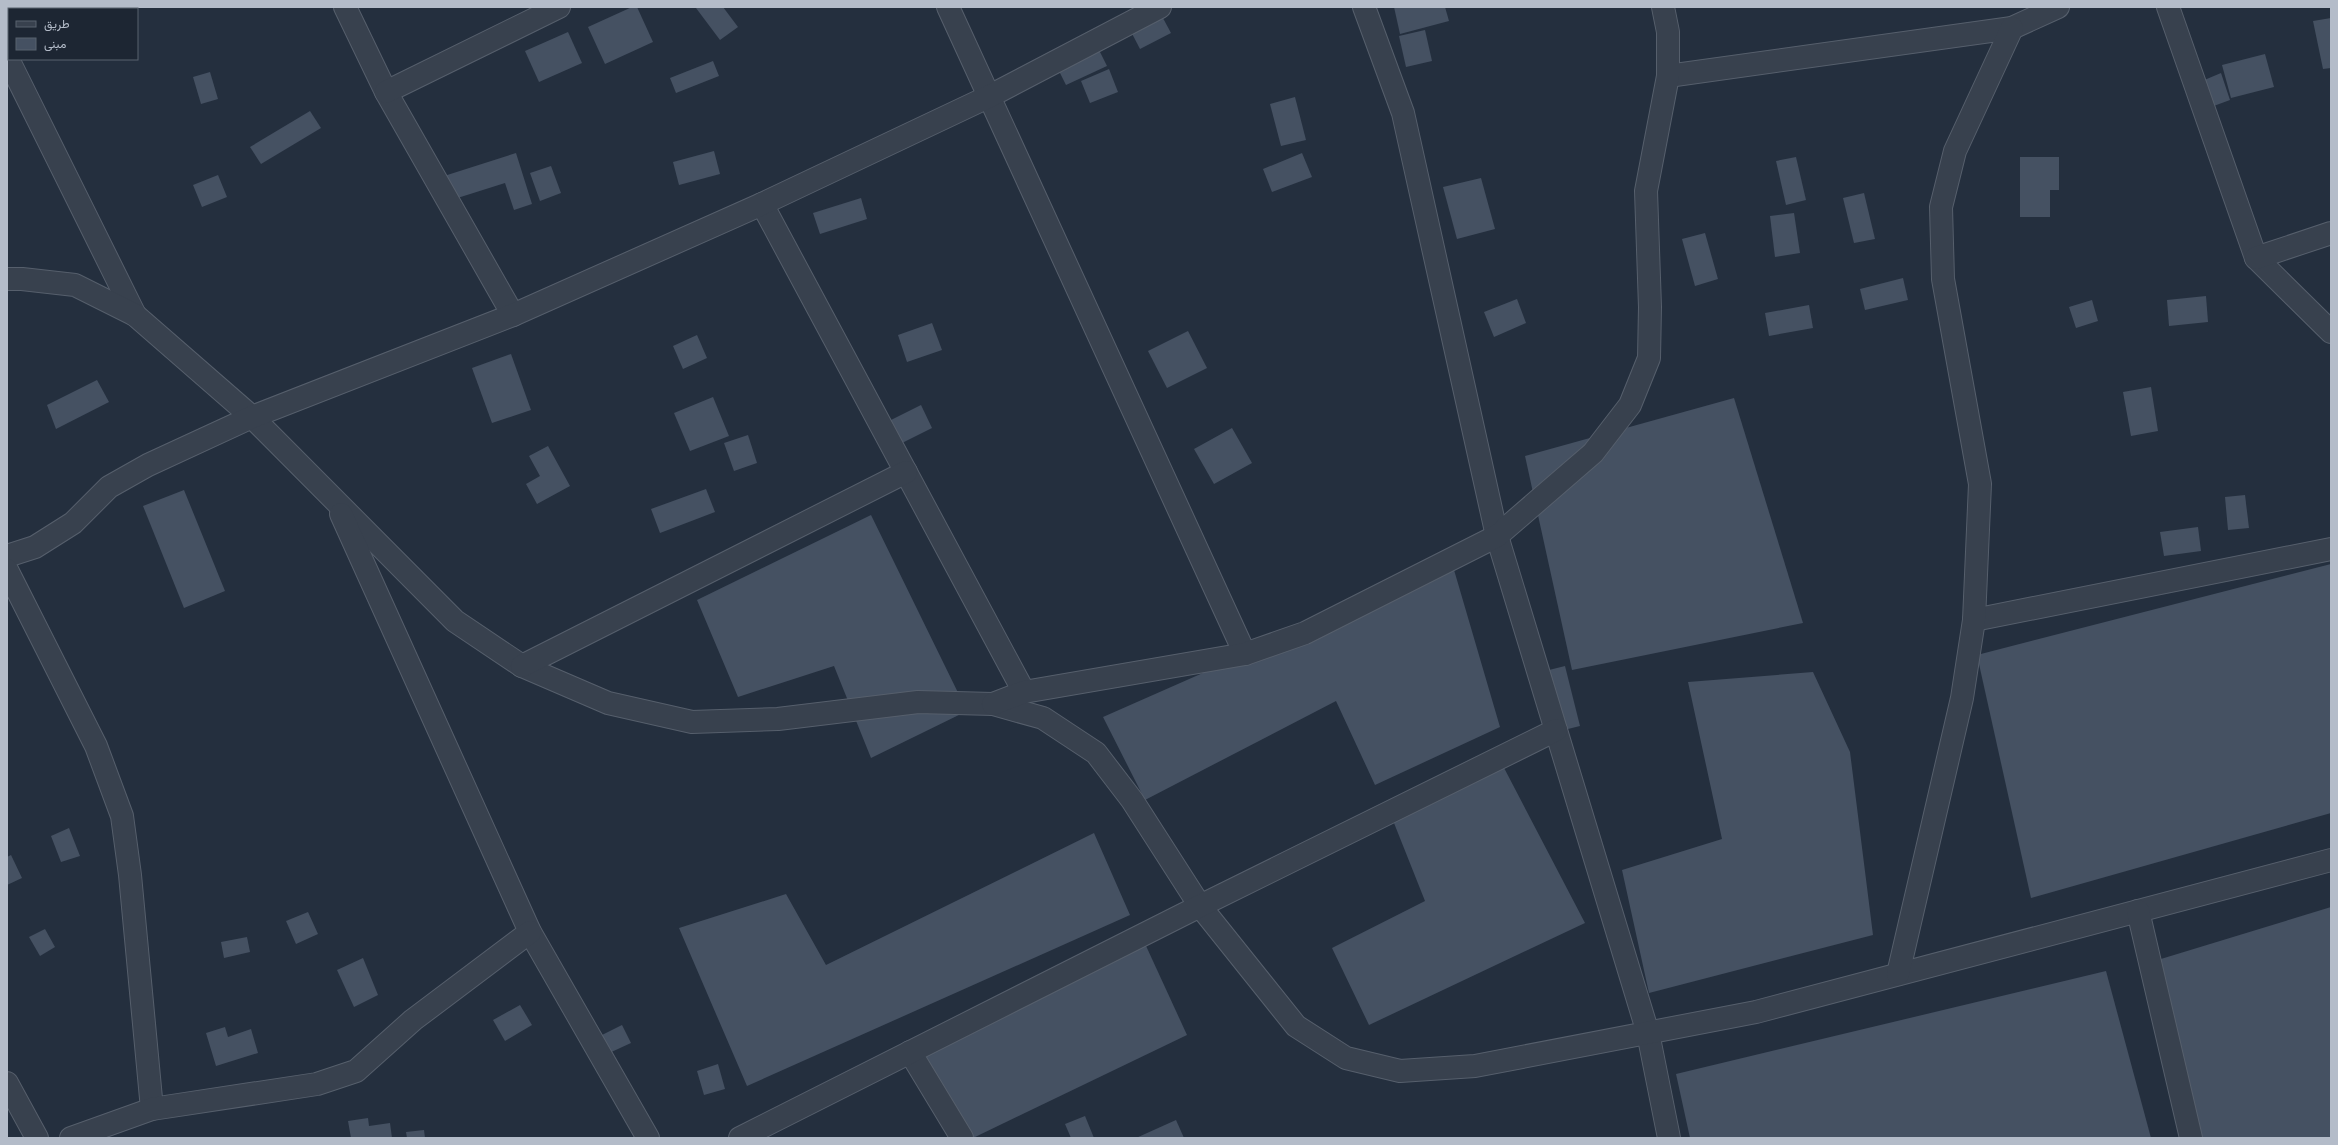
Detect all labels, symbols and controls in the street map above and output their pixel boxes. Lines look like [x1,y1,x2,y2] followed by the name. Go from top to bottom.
[8,8,138,60] legend
[44,17,70,33] text: طريق
[44,37,66,53] text: مبنى

